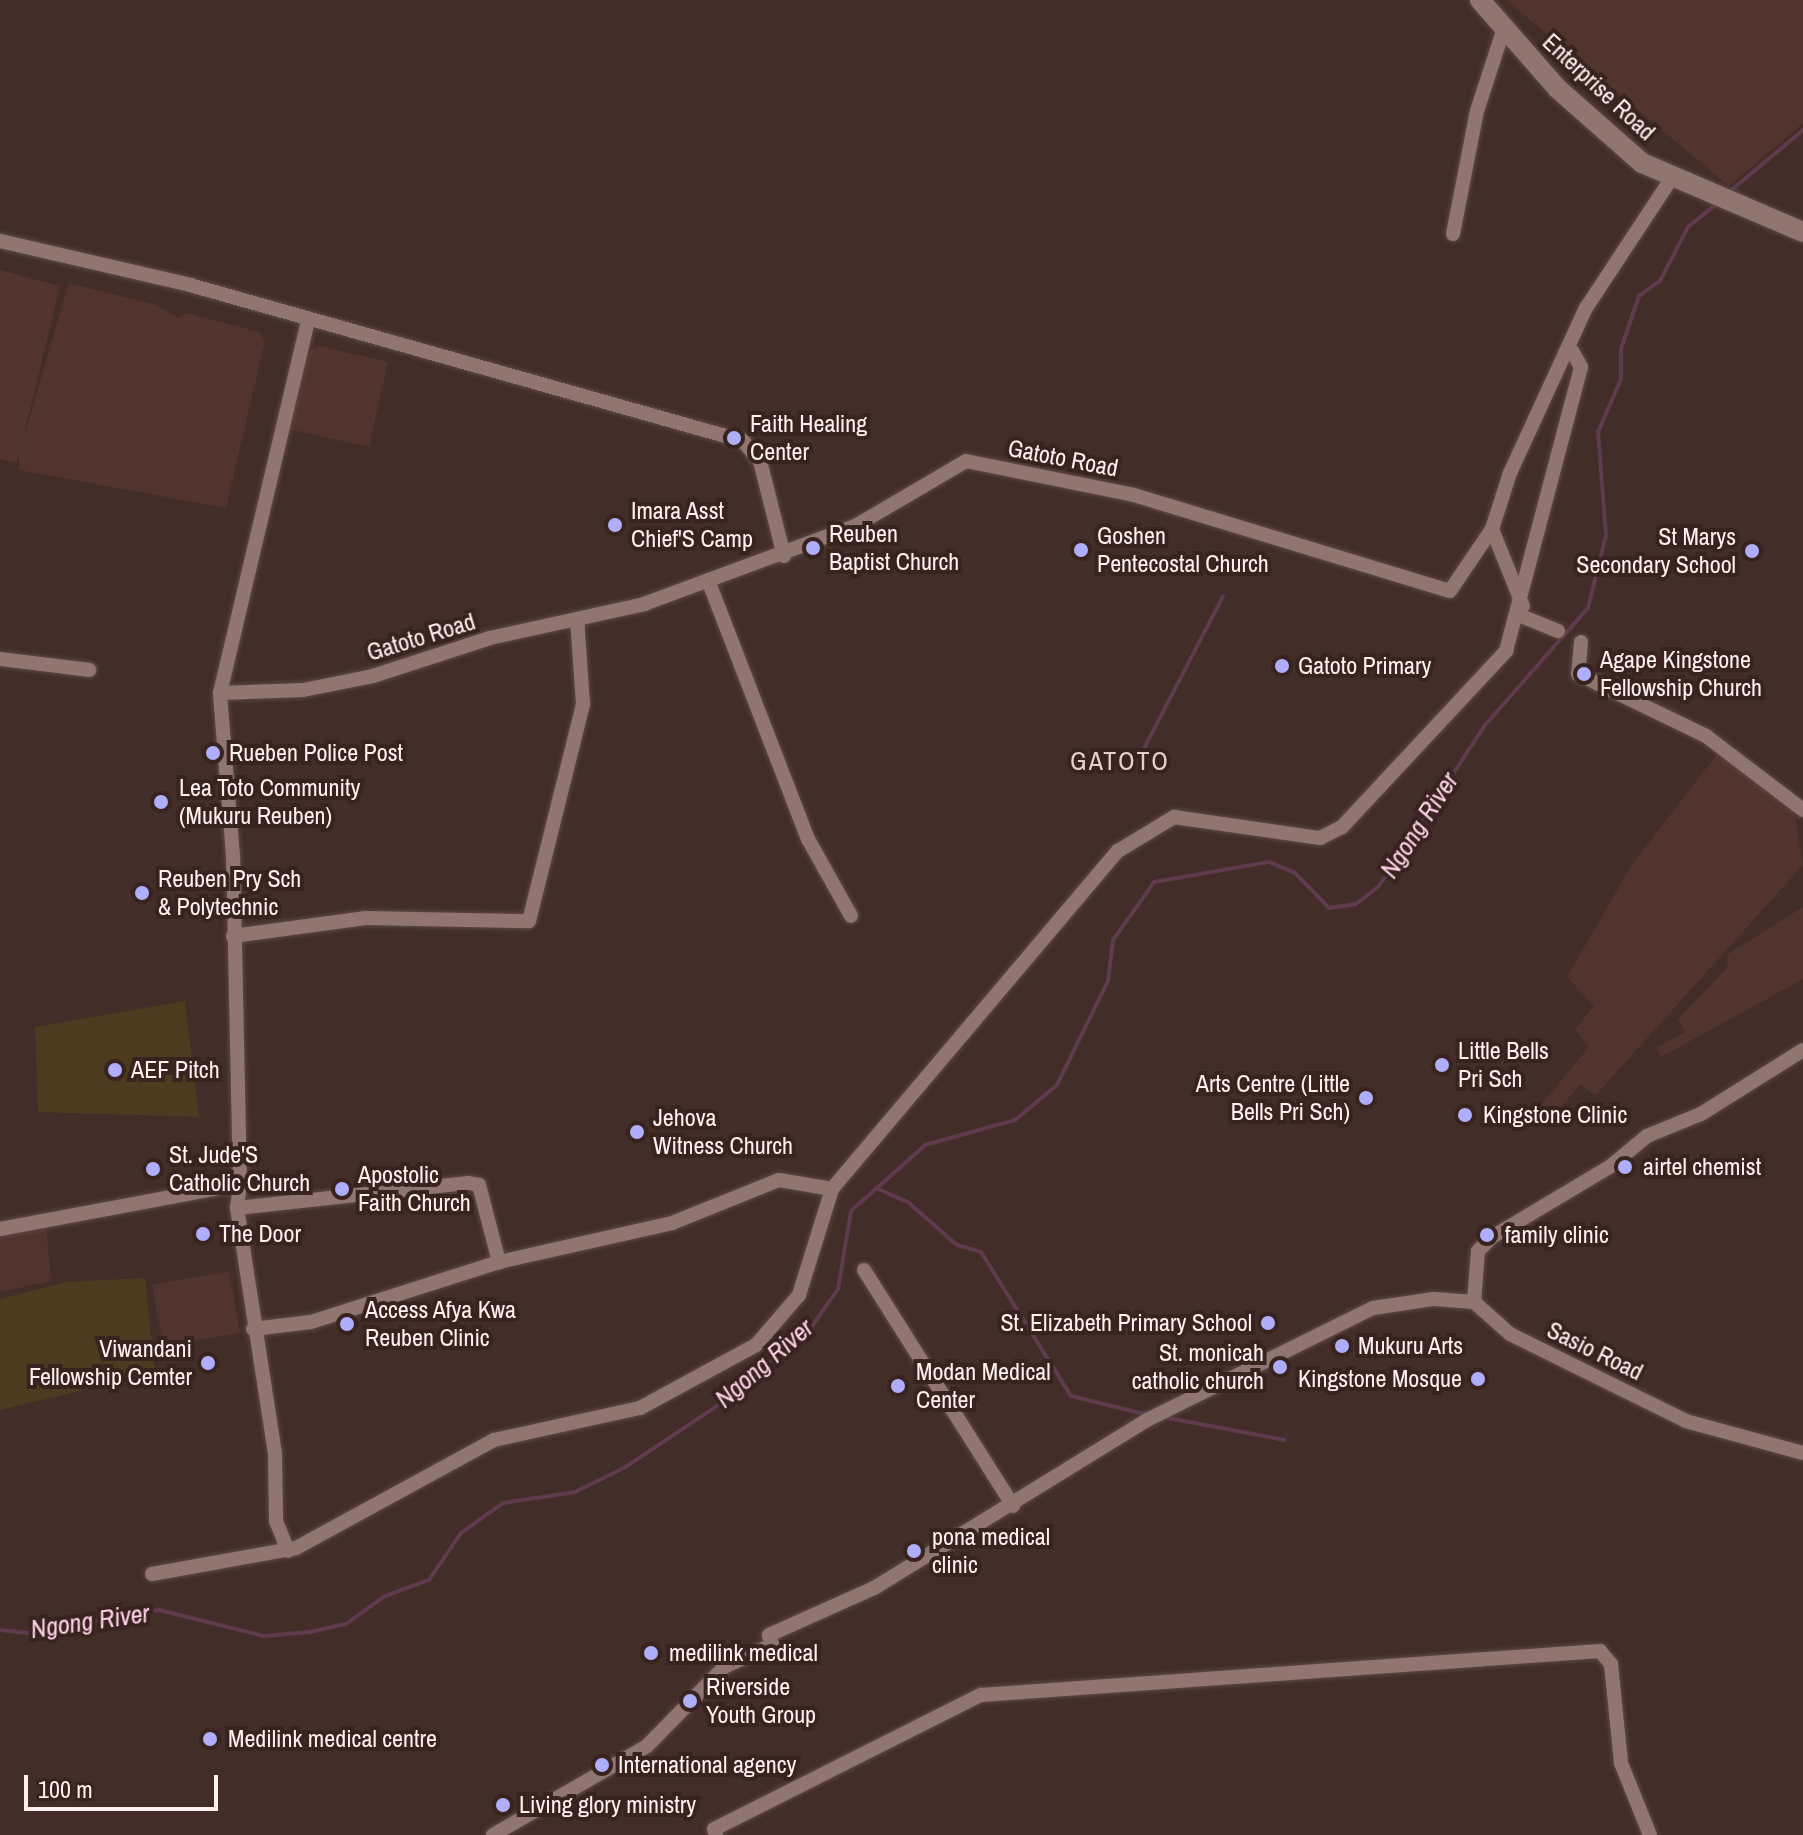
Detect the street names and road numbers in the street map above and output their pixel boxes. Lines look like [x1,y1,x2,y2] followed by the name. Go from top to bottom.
[1537,28,1661,146] street label: Enterprise Road
[1005,433,1121,483] street label: Gatoto Road
[363,607,479,667] street label: Gatoto Road
[1542,1316,1648,1386] street label: Sasio Road

